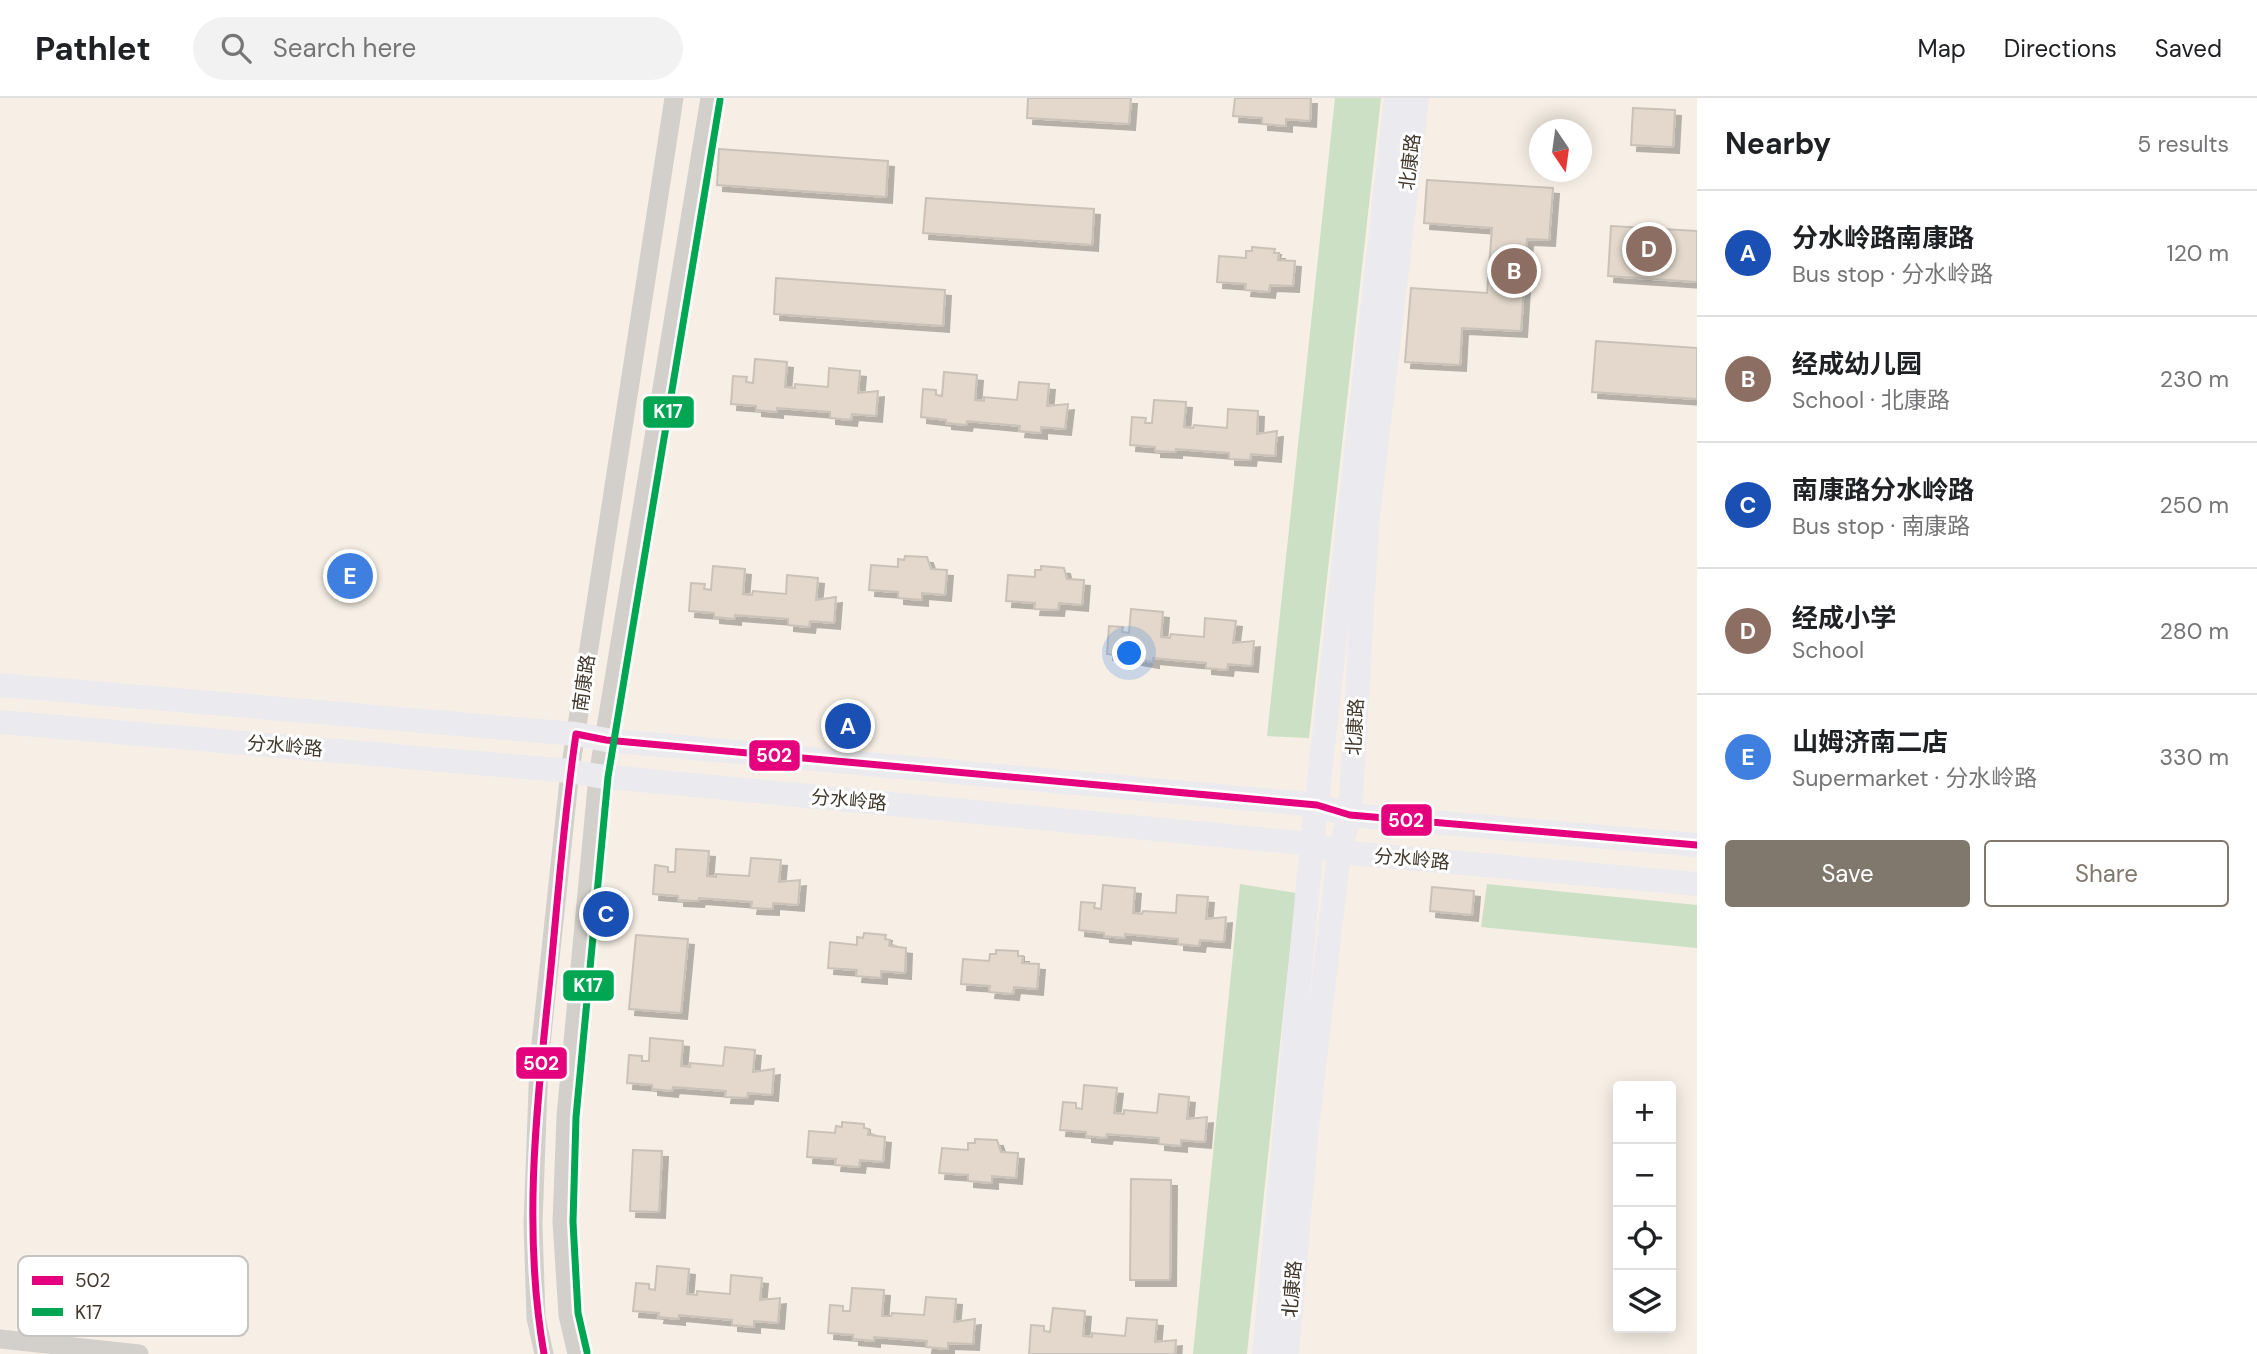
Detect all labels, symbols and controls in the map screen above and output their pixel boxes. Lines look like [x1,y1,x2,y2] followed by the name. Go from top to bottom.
[193,17,683,80] search box
[35,27,151,70] text: Pathlet
[217,29,255,67] icon: search
[273,31,416,65] text: Search here
[1918,33,1966,64] text: Map
[2004,33,2117,64] text: Directions
[2155,33,2222,64] text: Saved
[1529,119,1592,182] north arrow
[1725,124,1831,163] text: Nearby
[2137,129,2229,159] text: 5 results
[1394,132,1426,192] street label: 北康路
[1792,221,1974,255] text: 分水岭路南康路
[1626,223,1672,275] pin: D
[1740,238,1756,268] text: A
[2166,238,2229,268] text: 120 m
[1491,245,1537,297] pin: B
[1792,259,1993,289] text: Bus stop · 分水岭路
[1792,347,1922,381] text: 经成幼儿园
[1741,364,1755,394] text: B
[2160,364,2229,394] text: 230 m
[1792,385,1950,415] text: School · 北康路
[642,395,695,429] line badge: K17
[653,399,683,424] text: K17
[1792,473,1974,507] text: 南康路分水岭路
[1740,490,1756,520] text: C
[2159,490,2229,520] text: 250 m
[1792,511,1970,541] text: Bus stop · 南康路
[327,550,373,602] pin: E
[1792,601,1896,635] text: 经成小学
[1740,616,1756,646] text: D
[2160,616,2229,646] text: 280 m
[1792,635,1864,665] text: School
[1112,636,1146,670] your location
[568,653,600,713] street label: 南康路
[1341,698,1369,756] street label: 北康路
[825,700,871,752] pin: A
[1792,725,1948,759] text: 山姆济南二店
[246,730,324,762] street label: 分水岭路
[748,739,801,772] line badge: 502
[1741,742,1755,772] text: E
[2159,742,2229,772] text: 330 m
[756,743,792,768] text: 502
[1792,763,2037,793] text: Supermarket · 分水岭路
[810,784,888,816] street label: 分水岭路
[1380,803,1433,837] line badge: 502
[1388,808,1424,833] text: 502
[1725,840,1970,907] button: Save
[1984,840,2229,907] button: Share
[1373,843,1451,875] street label: 分水岭路
[583,888,629,940] pin: C
[562,969,615,1002] line badge: K17
[573,973,603,998] text: K17
[515,1046,568,1080] line badge: 502
[523,1051,559,1076] text: 502
[1613,1081,1676,1333] map controls
[1613,1081,1676,1144] button: +
[1613,1144,1676,1207] button: −
[1613,1207,1676,1270] button: locate
[18,1256,248,1336] legend
[1277,1260,1307,1318] street label: 北康路
[75,1268,110,1293] text: 502
[1613,1270,1676,1333] button: layers
[75,1300,102,1325] text: K17

